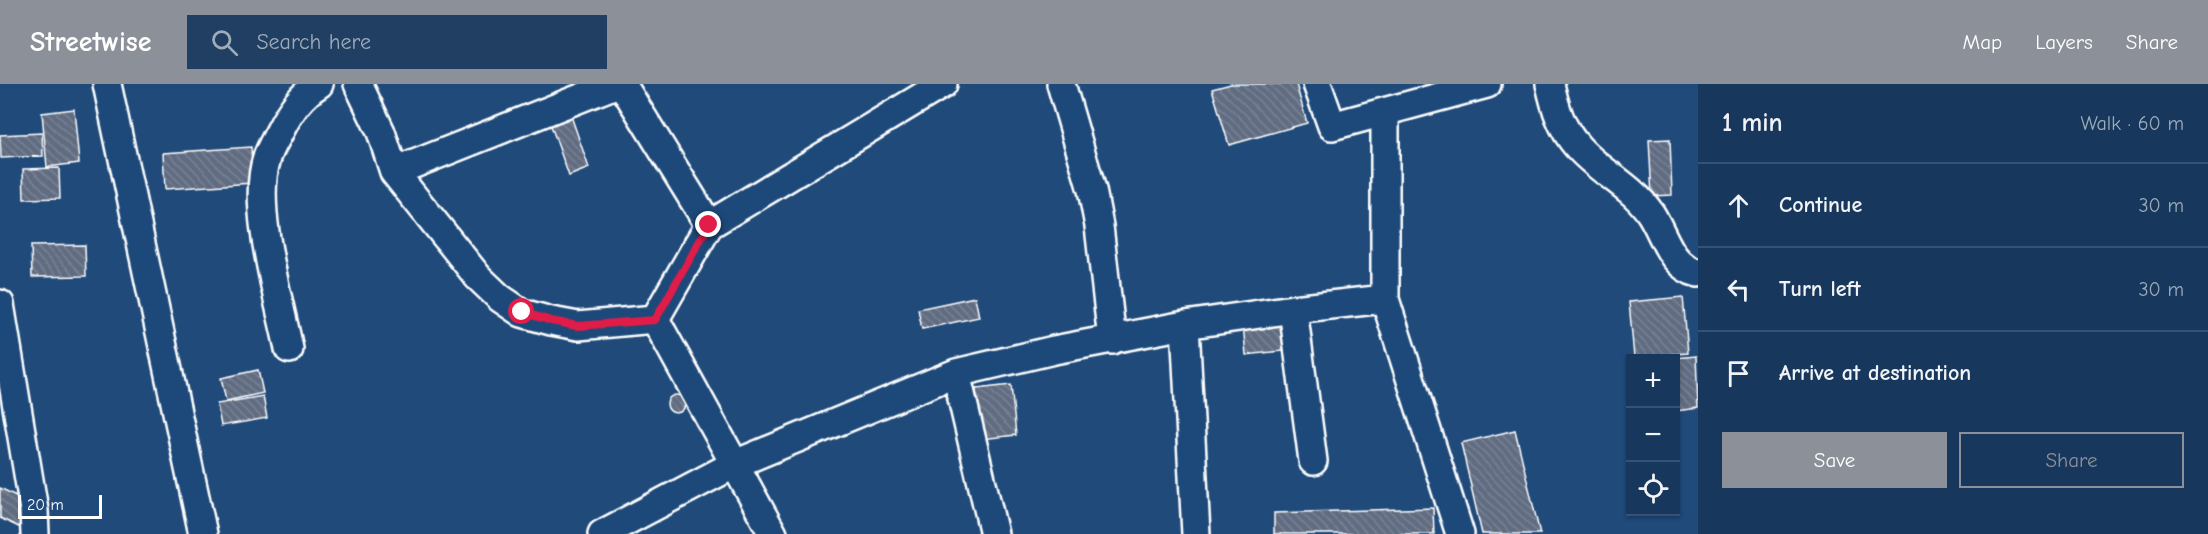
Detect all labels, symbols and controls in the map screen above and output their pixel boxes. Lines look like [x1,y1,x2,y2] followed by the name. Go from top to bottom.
[187,15,607,69] search box
[30,26,151,58] text: Streetwise
[208,26,241,59] icon: search
[256,29,371,55] text: Search here
[1963,30,2002,54] text: Map
[2035,30,2093,54] text: Layers
[2126,30,2178,54] text: Share
[1722,108,1783,138] text: 1 min
[2081,112,2184,135] text: Walk · 60 m
[1722,189,1755,222] icon: ahead
[1779,192,1862,218] text: Continue
[2138,194,2184,217] text: 30 m
[695,211,721,237] route end
[1722,273,1755,306] icon: left
[1779,276,1861,302] text: Turn left
[2138,278,2184,301] text: 30 m
[508,298,534,324] route start
[1626,354,1680,516] map controls
[1626,354,1680,408] button: +
[1722,357,1755,390] icon: arrive
[1779,360,1971,386] text: Arrive at destination
[1626,408,1680,462] button: −
[1722,432,1947,488] button: Save
[1959,432,2184,488] button: Share
[1626,462,1680,516] button: locate
[18,492,102,520] scale bar
[27,496,64,514] text: 20 m

